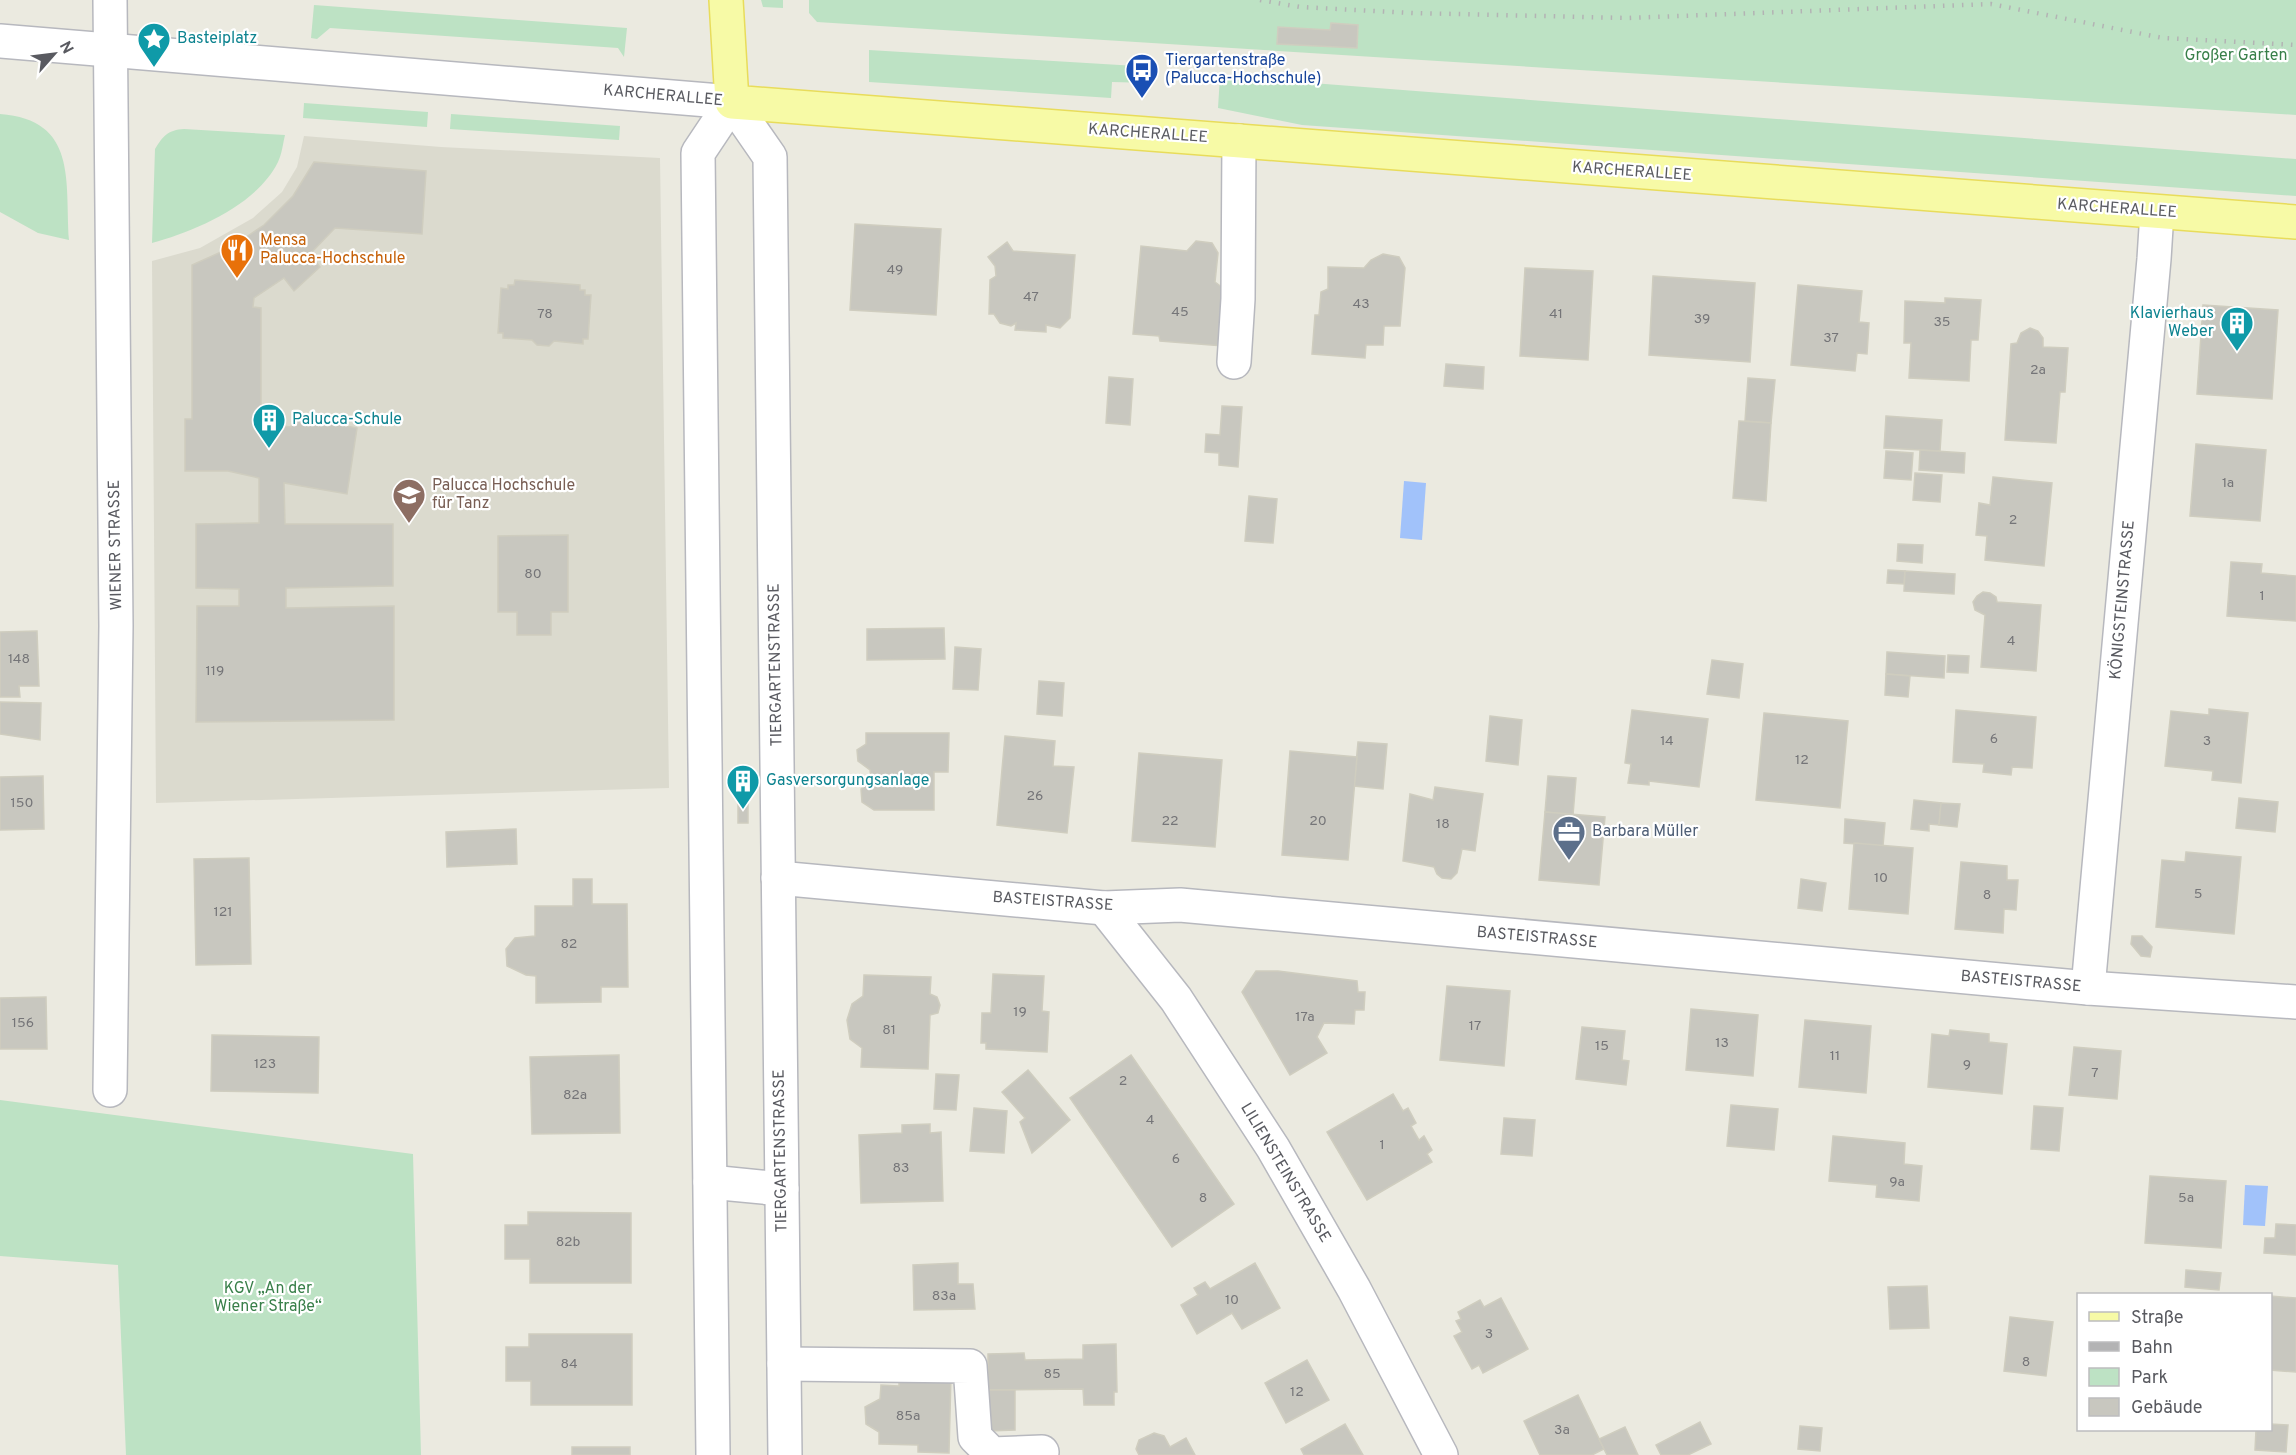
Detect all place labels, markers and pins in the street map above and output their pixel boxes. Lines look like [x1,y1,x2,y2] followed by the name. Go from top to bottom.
[136,21,172,68] place icon: Basteiplatz
[177,29,257,49] place label: Basteiplatz
[1165,51,1321,89] place label: Tiergartenstraße (Palucca-Hochschule)
[1124,52,1160,99] bus stop icon: Tiergartenstraße (Palucca-Hochschule)
[260,231,405,269] place label: Mensa Palucca-Hochschule
[219,232,255,279] restaurant icon: Mensa Palucca-Hochschule
[2130,304,2214,342] place label: Klavierhaus Weber
[2219,305,2255,352] building icon: Klavierhaus Weber
[251,402,287,449] building icon: Palucca-Schule
[292,410,402,430] place label: Palucca-Schule
[432,476,575,514] place label: Palucca Hochschule für Tanz
[391,477,427,524] school or university icon: Palucca Hochschule für Tanz
[725,763,761,810] building icon: Gasversorgungsanlage
[766,771,929,791] place label: Gasversorgungsanlage
[1551,814,1587,861] office icon: Barbara Müller
[1592,822,1699,842] place label: Barbara Müller

